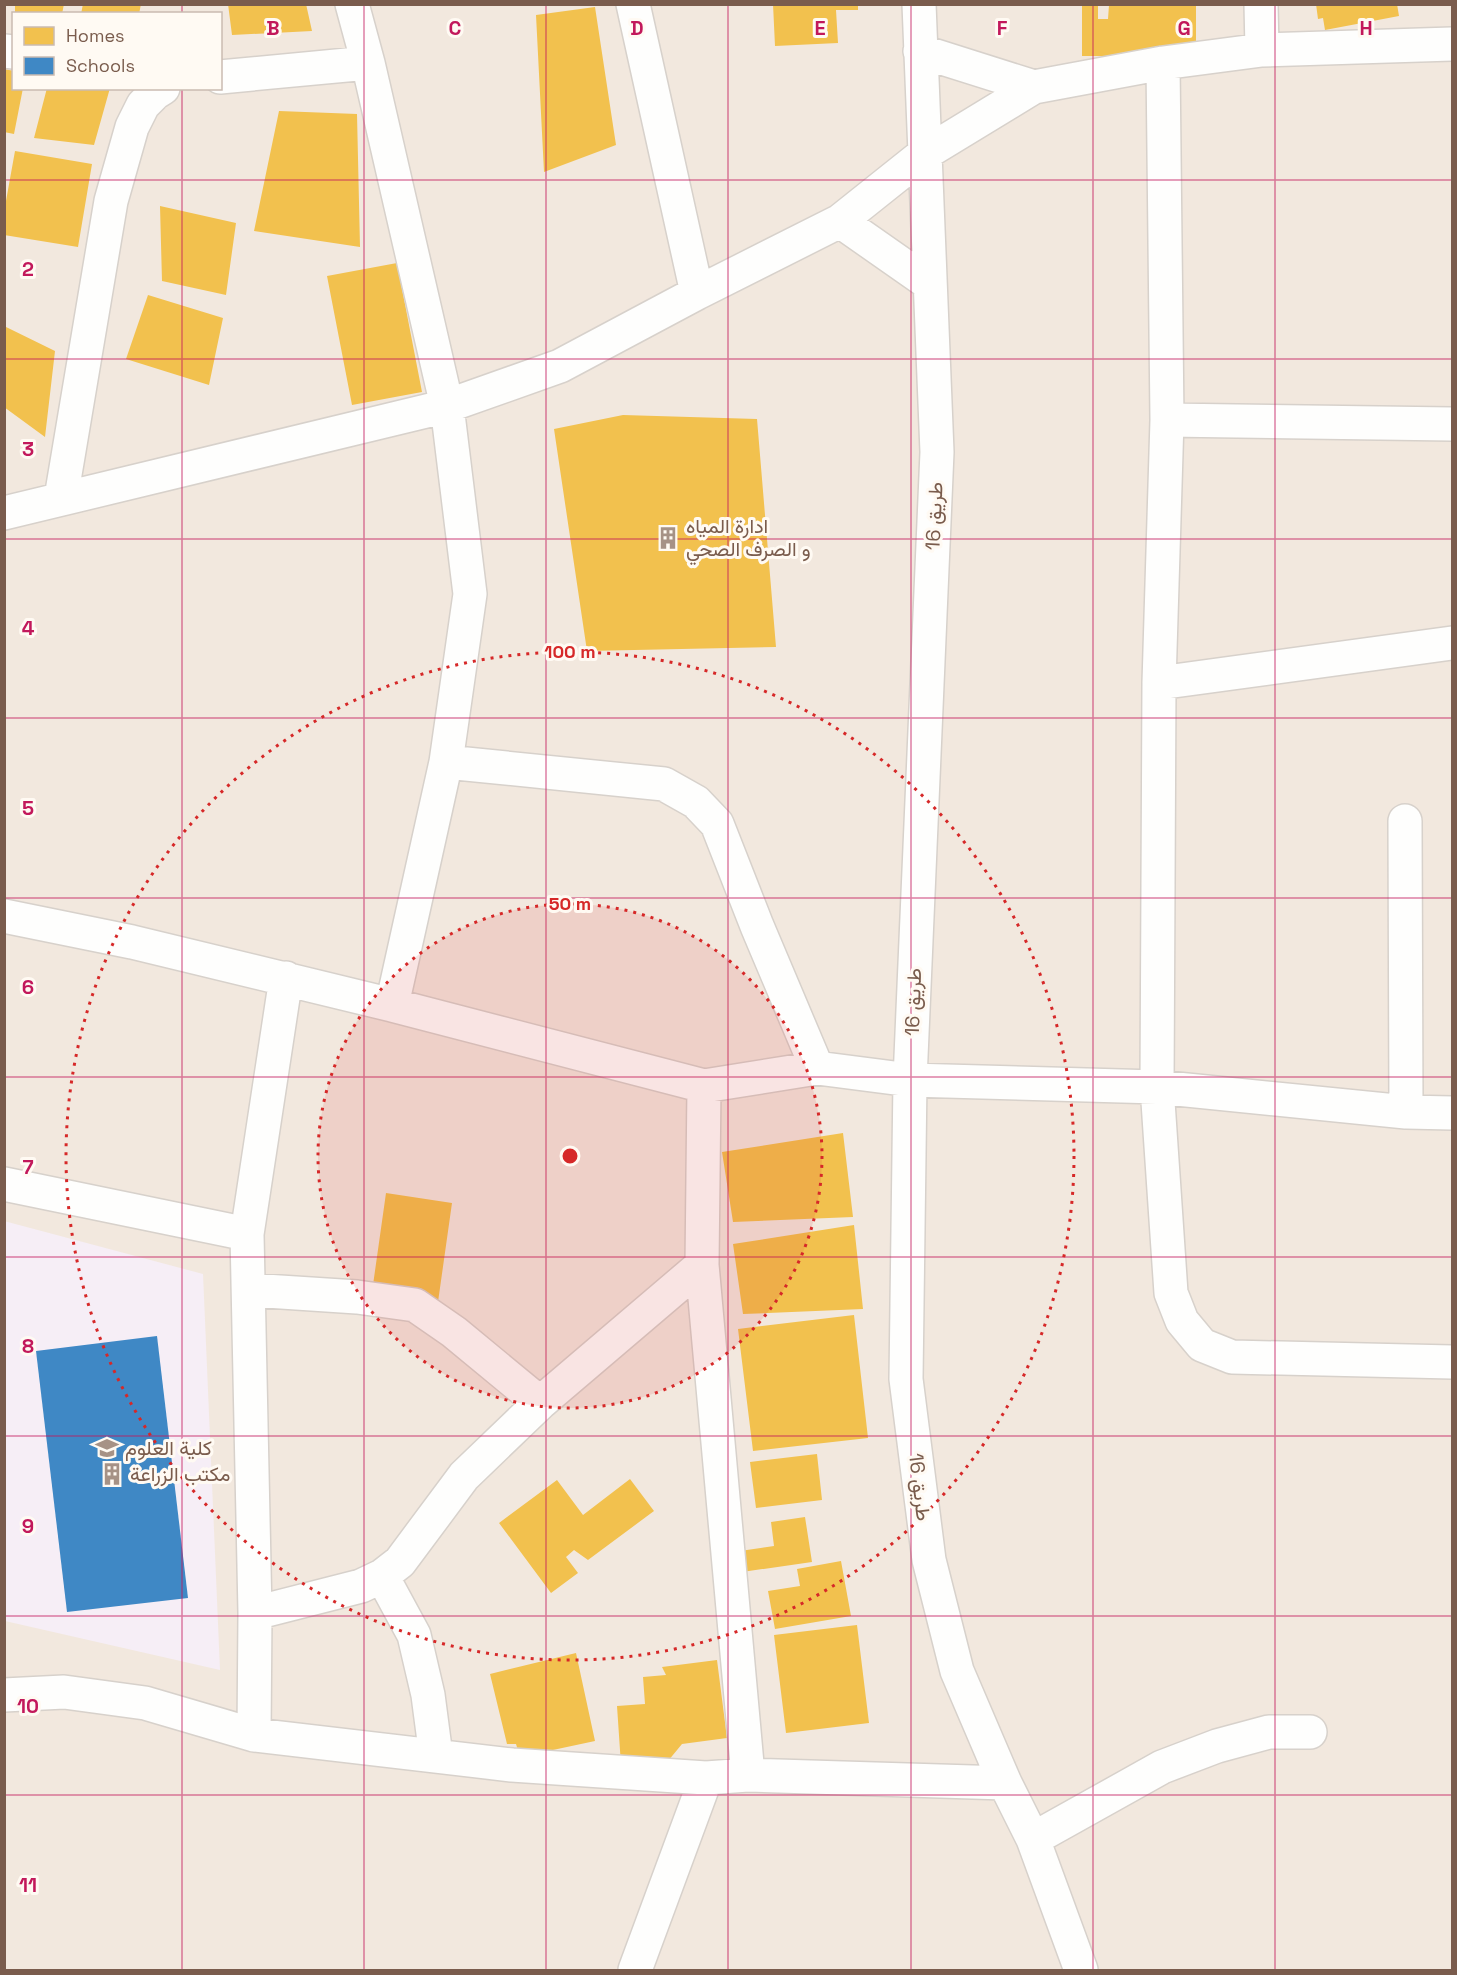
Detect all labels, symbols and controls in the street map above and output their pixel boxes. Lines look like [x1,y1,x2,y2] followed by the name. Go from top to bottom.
[12,12,222,90] legend
[266,15,280,41] text: B
[449,15,462,41] text: C
[630,15,644,41] text: D
[814,15,826,41] text: E
[997,15,1008,41] text: F
[1177,15,1191,41] text: G
[1359,15,1373,41] text: H
[66,24,125,47] text: Homes
[66,54,135,77] text: Schools
[22,256,34,282] text: 2
[22,436,34,462] text: 3
[919,481,949,551] street label: طريق 16
[686,513,811,566] place label: ادارة المياه و الصرف الصحي
[655,525,681,551] building icon: ادارة المياه و الصرف الصحي
[22,615,35,641] text: 4
[544,640,596,663] text: 100 m
[22,795,34,821] text: 5
[549,892,591,915] text: 50 m
[899,967,927,1037] street label: طريق 16
[22,974,34,1000] text: 6
[560,1146,580,1166] centre of rings
[22,1154,34,1180] text: 7
[22,1333,34,1359] text: 8
[94,1435,120,1461] school or university icon: كلية العلوم
[125,1435,212,1461] place label: كلية العلوم
[903,1452,937,1522] street label: طريق 16
[99,1461,125,1487] building icon: مكتب الزراعة
[130,1461,231,1487] place label: مكتب الزراعة
[22,1513,34,1539] text: 9
[17,1693,39,1719] text: 10
[19,1872,37,1898] text: 11

